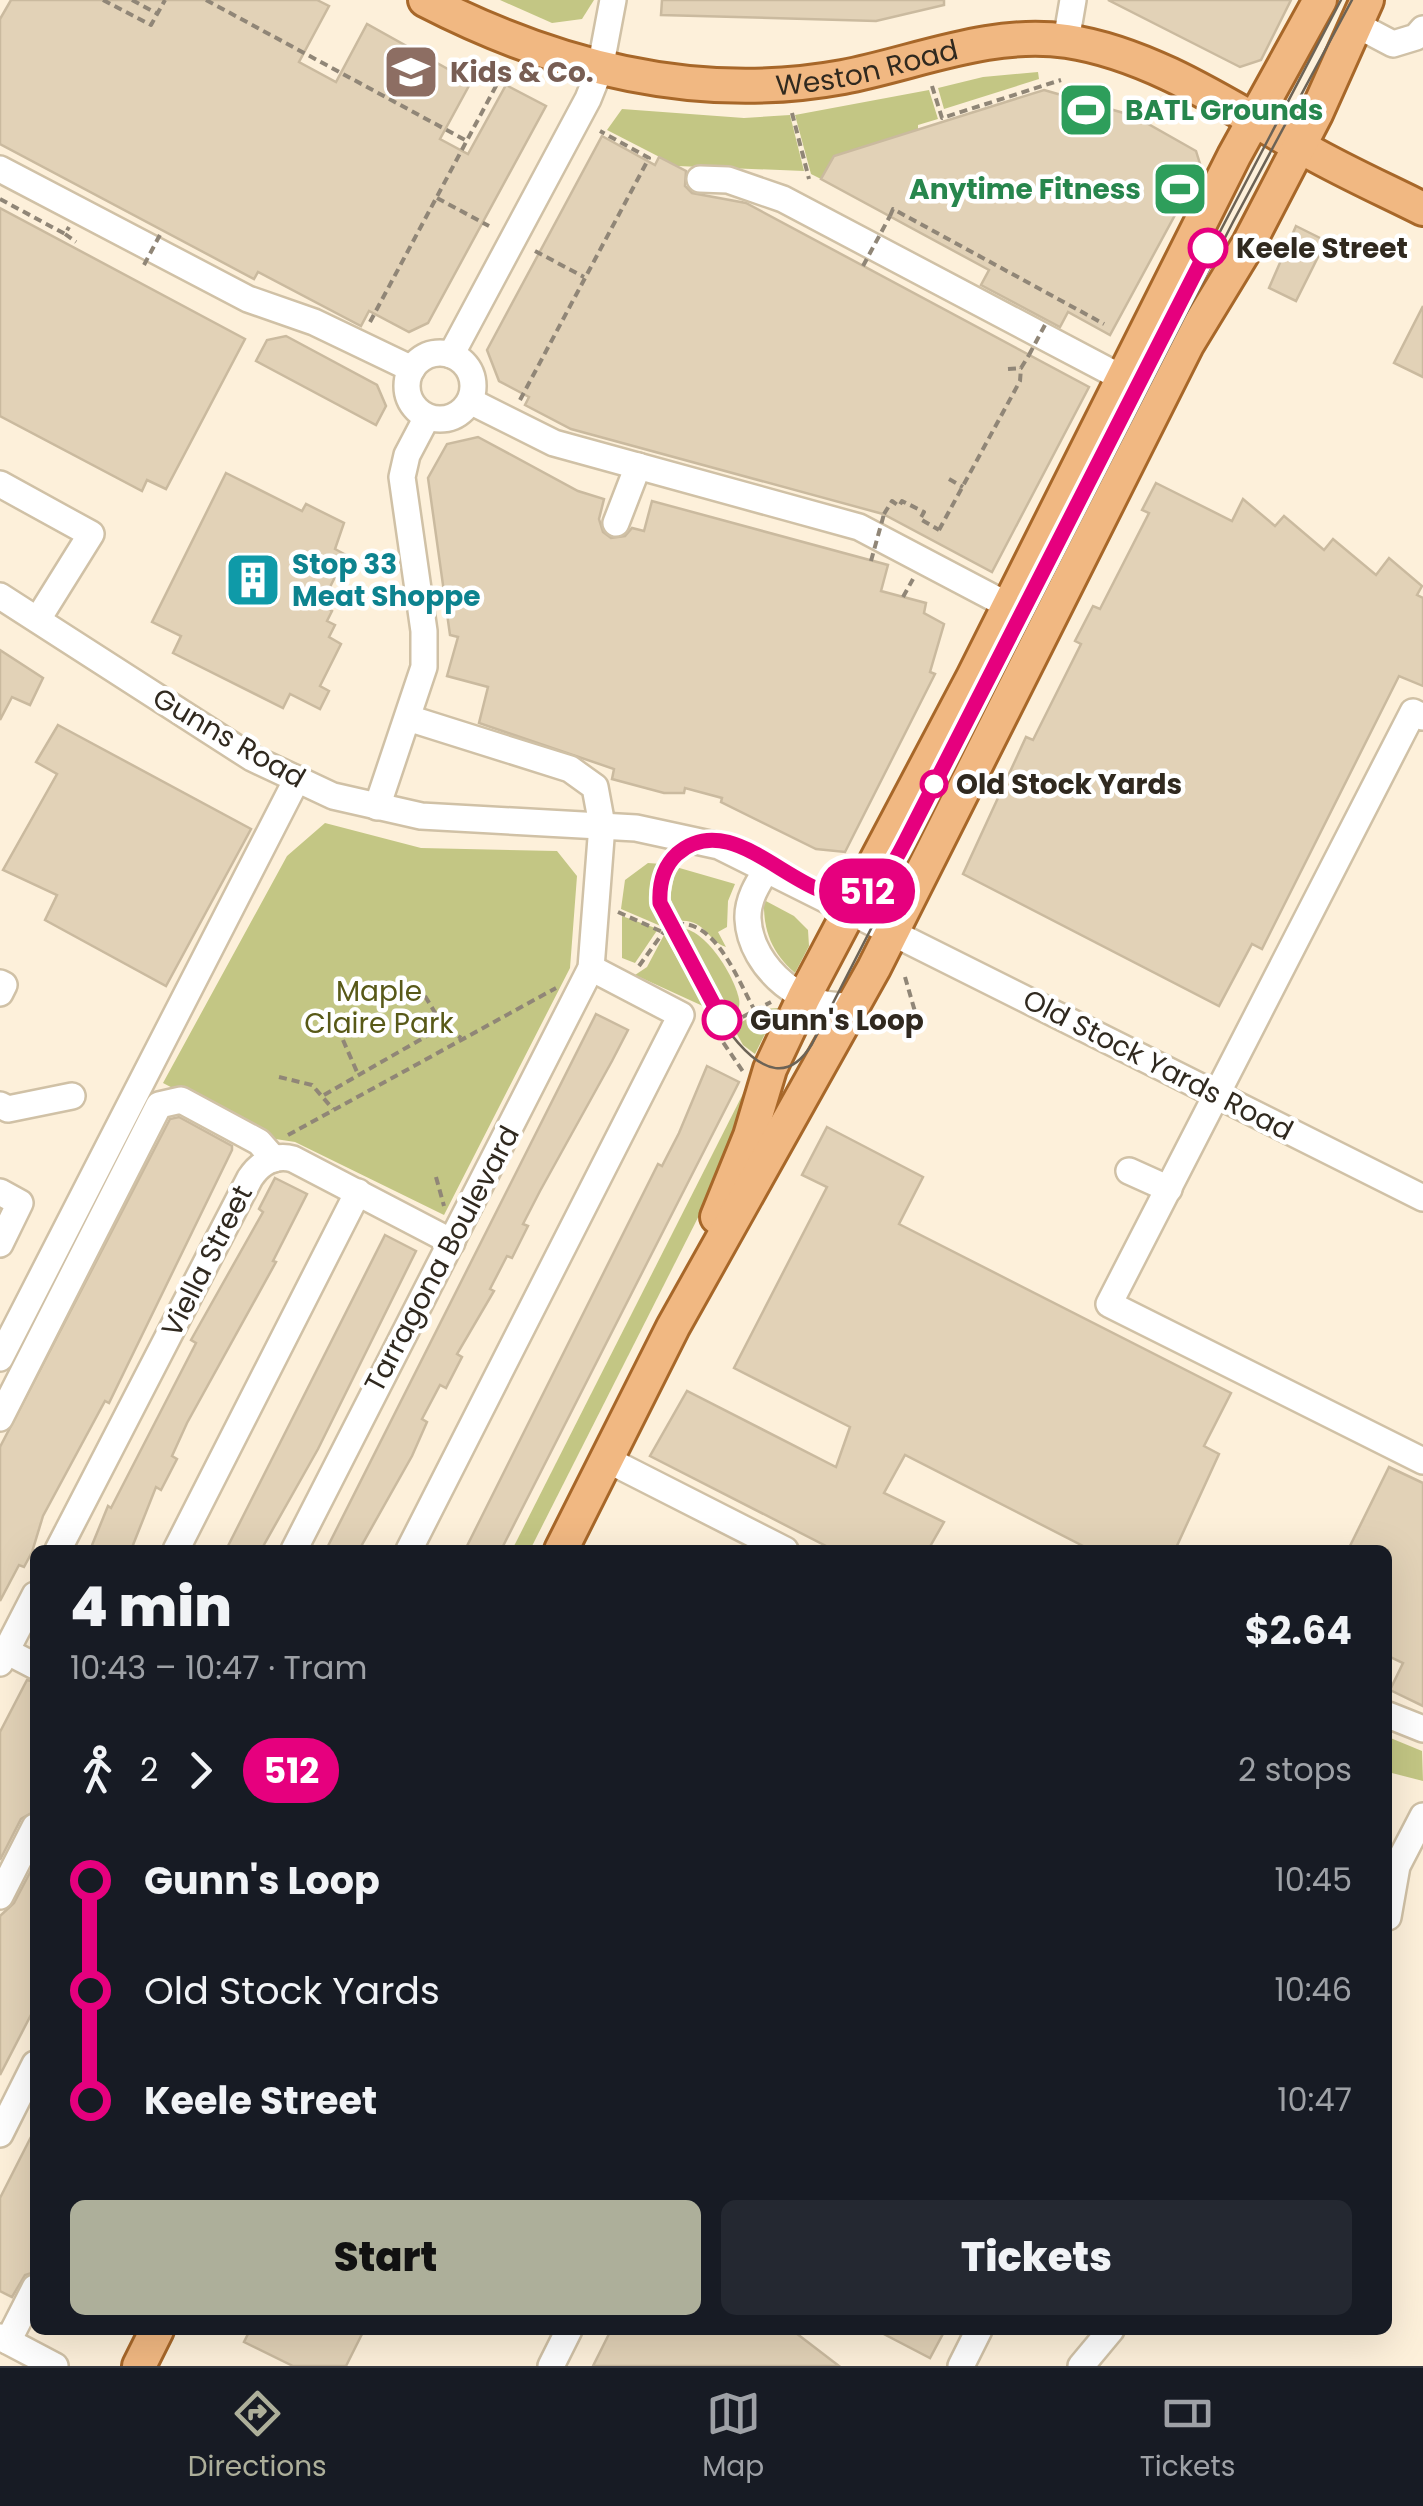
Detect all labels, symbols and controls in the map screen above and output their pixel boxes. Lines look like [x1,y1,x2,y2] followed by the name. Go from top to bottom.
[774,30,962,105] street label: Weston Road
[381,42,441,102] school or university icon: Kids & Co.
[450,53,594,92] place label: Kids & Co.
[1056,80,1116,140] sports icon: BATL Grounds
[1125,91,1323,130] place label: BATL Grounds
[1150,159,1210,219] sports icon: Anytime Fitness
[909,170,1141,209] place label: Anytime Fitness
[1189,229,1227,267] marker: Keele Street
[1236,229,1408,268] place label: Keele Street
[292,545,480,616] place label: Stop 33 Meat Shoppe
[223,550,283,610] building icon: Stop 33 Meat Shoppe
[145,679,313,797] street label: Gunns Road
[956,765,1182,804] place label: Old Stock Yards
[921,771,947,797] marker: Old Stock Yards
[810,858,924,924] line badge: 512
[839,867,895,916] text: 512
[304,972,454,1043] park label: Maple Claire Park
[1016,980,1300,1150] street label: Old Stock Yards Road
[703,1001,741,1039] marker: Gunn's Loop
[750,1001,924,1040] place label: Gunn's Loop
[355,1119,529,1399] street label: Tarragona Boulevard
[152,1178,262,1344] street label: Viella Street
[70,1568,232,1645] text: 4 min
[1245,1604,1352,1657] text: $2.64
[70,1645,367,1690] text: 10:43 – 10:47 · Tram
[70,1743,125,1798] icon: walk
[173,1743,228,1798] icon: forward
[263,1746,319,1795] text: 512
[140,1747,158,1792] text: 2
[1238,1747,1352,1792] text: 2 stops
[144,1854,380,1907] text: Gunn's Loop
[1275,1857,1352,1902] text: 10:45
[144,1964,440,2017] text: Old Stock Yards
[1274,1967,1352,2012] text: 10:46
[144,2074,377,2127] text: Keele Street
[1277,2077,1352,2122] text: 10:47
[70,2200,701,2315] button: Start
[721,2200,1352,2315] button: Tickets
[188,2386,327,2488] tab: Directions
[702,2386,764,2488] tab: Map
[1140,2386,1235,2488] tab: Tickets

